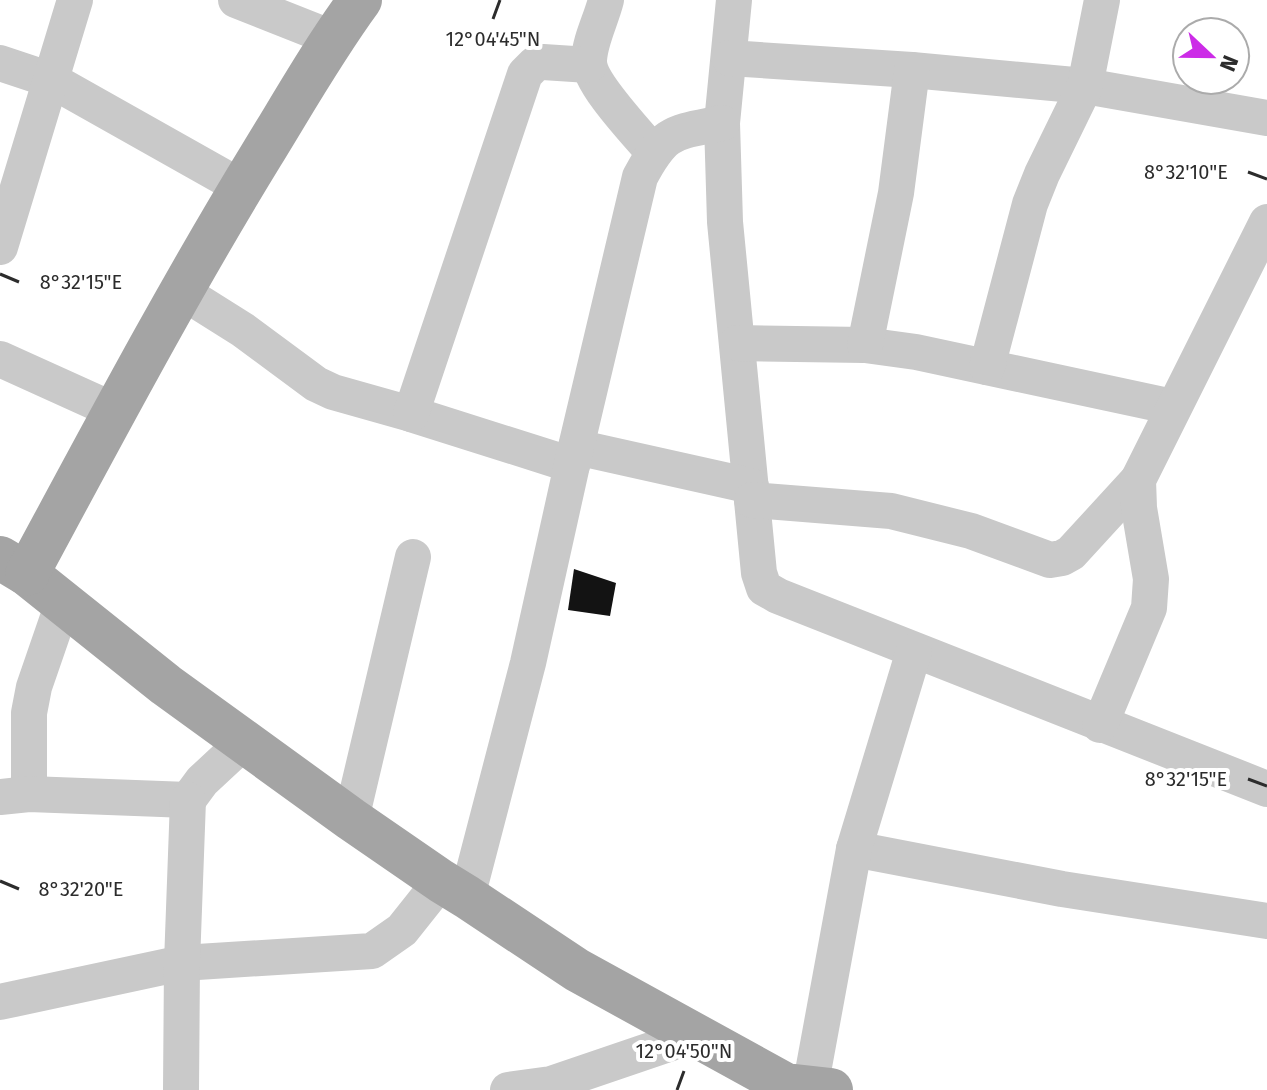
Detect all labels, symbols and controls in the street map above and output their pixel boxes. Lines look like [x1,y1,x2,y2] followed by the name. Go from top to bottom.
[1171,16,1251,96] north arrow
[446,27,540,51] text: 12°04'45"N
[1214,51,1244,75] text: N
[1144,160,1228,184] text: 8°32'10"E
[40,270,122,294] text: 8°32'15"E
[1145,767,1227,791] text: 8°32'15"E
[38,877,124,901] text: 8°32'20"E
[636,1039,732,1063] text: 12°04'50"N

